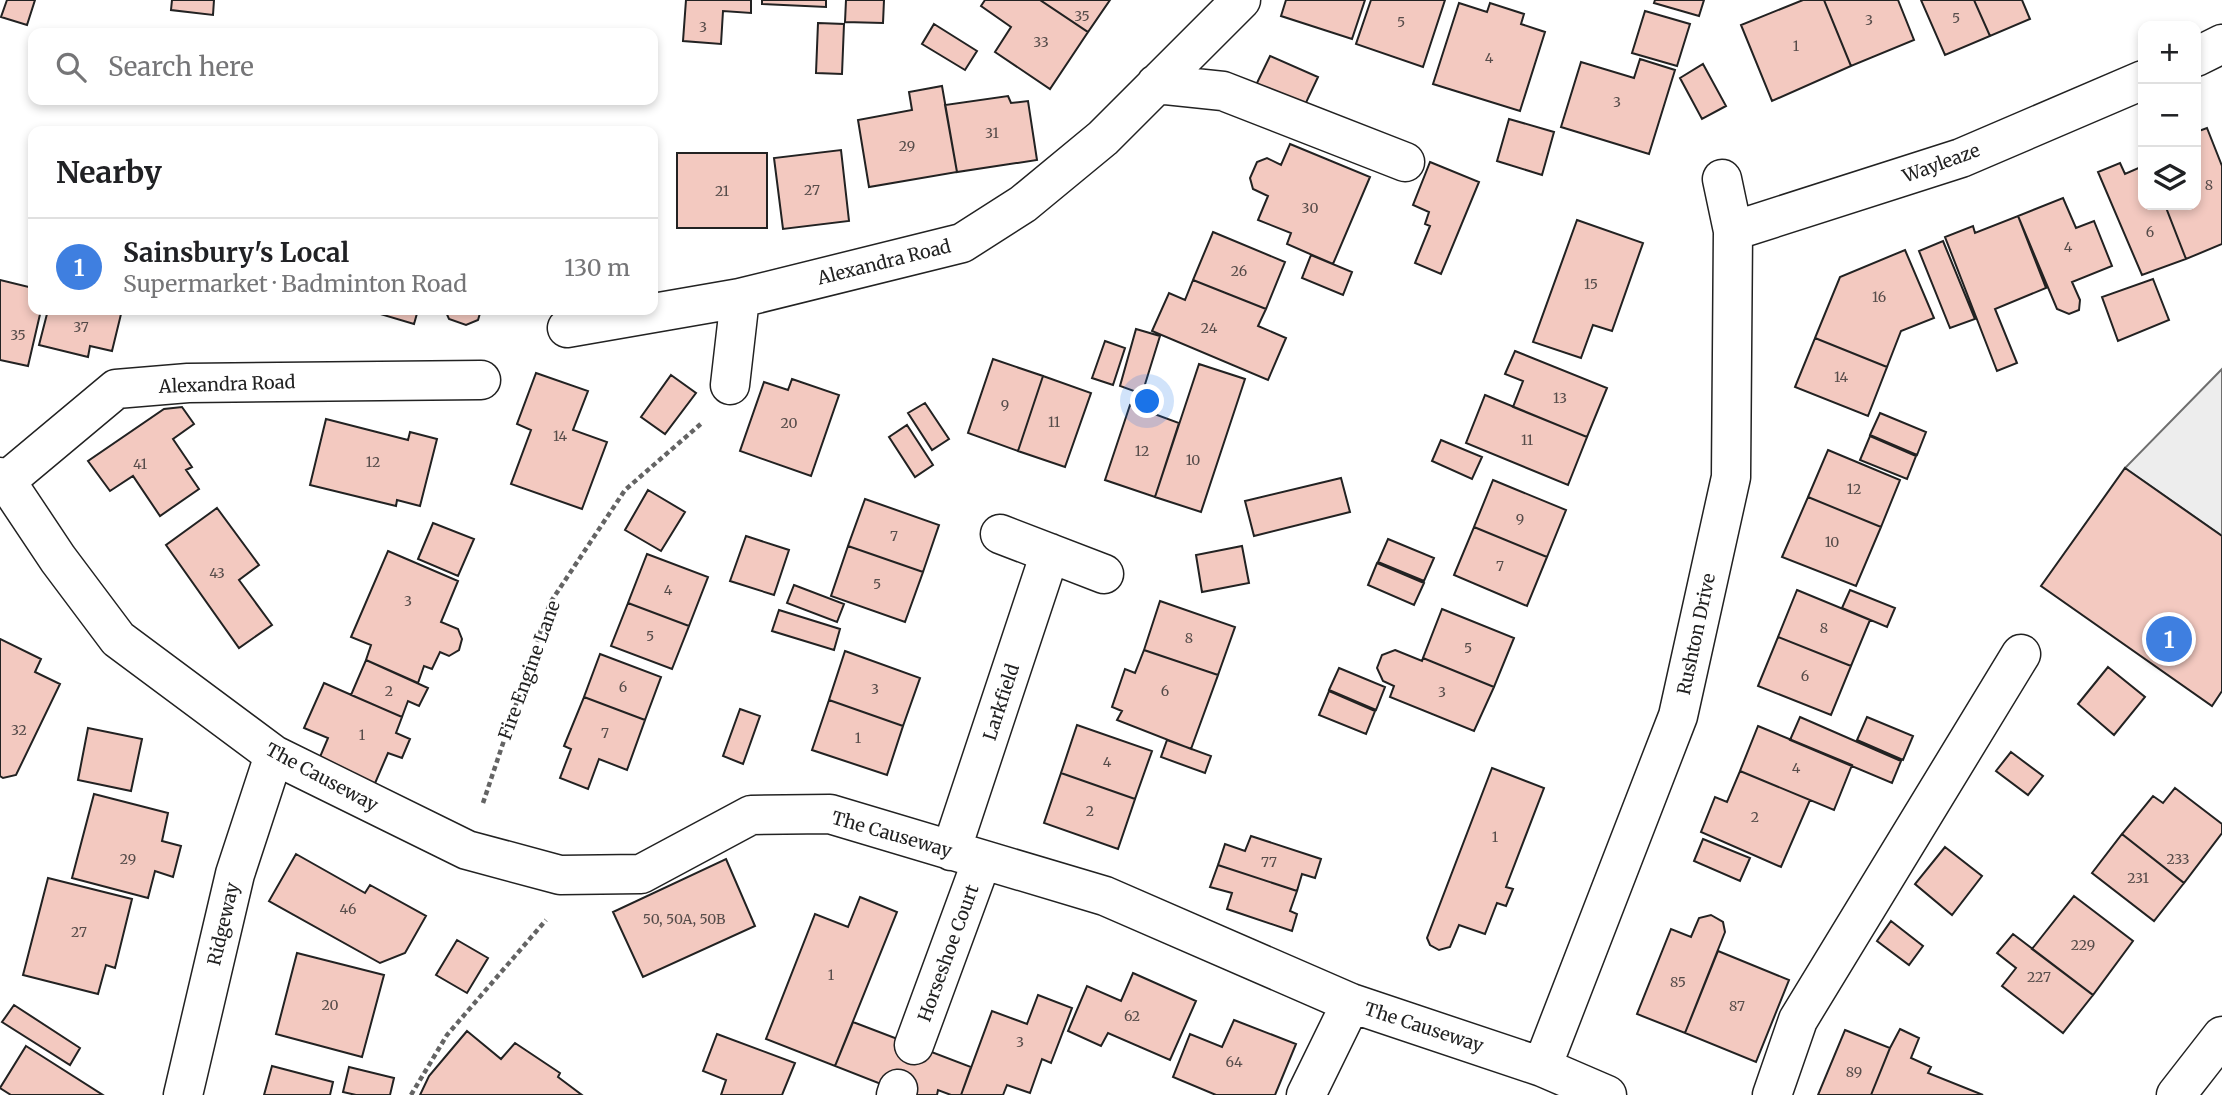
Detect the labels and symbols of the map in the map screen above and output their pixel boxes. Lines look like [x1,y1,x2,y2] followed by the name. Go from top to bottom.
[1074,7,1090,25] house number: 35
[1952,9,1960,27] house number: 5
[1865,11,1873,29] house number: 3
[1397,13,1405,31] house number: 5
[699,18,707,36] house number: 3
[1033,33,1049,51] house number: 33
[1793,37,1799,55] house number: 1
[1485,49,1494,67] house number: 4
[1613,93,1621,111] house number: 3
[985,124,999,142] house number: 31
[899,137,915,155] house number: 29
[1898,138,1983,188] street label: Wayleaze
[2205,176,2213,194] house number: 8
[804,181,820,199] house number: 27
[715,182,729,200] house number: 21
[1302,199,1318,217] house number: 30
[2146,223,2154,241] house number: 6
[814,234,953,290] street label: Alexandra Road
[2064,238,2073,256] house number: 4
[1231,262,1247,280] house number: 26
[1584,275,1598,293] house number: 15
[1872,288,1886,306] house number: 16
[73,318,89,336] house number: 37
[1201,319,1218,337] house number: 24
[10,326,26,344] house number: 35
[1834,368,1848,386] house number: 14
[157,370,296,398] street label: Alexandra Road
[1130,384,1164,418] your location
[1553,389,1567,407] house number: 13
[1001,396,1009,414] house number: 9
[1048,413,1060,431] house number: 11
[780,414,798,432] house number: 20
[553,427,567,445] house number: 14
[1521,431,1533,449] house number: 11
[1135,442,1149,460] house number: 12
[1186,451,1200,469] house number: 10
[366,453,380,471] house number: 12
[133,455,147,473] house number: 41
[1847,480,1861,498] house number: 12
[1516,510,1524,528] house number: 9
[890,527,898,545] house number: 7
[1825,533,1839,551] house number: 10
[1496,557,1504,575] house number: 7
[209,564,225,582] house number: 43
[1672,571,1720,697] street label: Rushton Drive
[873,575,881,593] house number: 5
[664,581,673,599] house number: 4
[404,592,412,610] house number: 3
[493,597,565,743] street label: Fire Engine Lane
[2146,613,2192,665] pin: 1
[1820,619,1828,637] house number: 8
[646,627,654,645] house number: 5
[1185,629,1193,647] house number: 8
[1464,639,1472,657] house number: 5
[978,661,1024,743] street label: Larkfield
[1801,667,1809,685] house number: 6
[619,678,627,696] house number: 6
[871,680,879,698] house number: 3
[385,682,393,700] house number: 2
[1161,682,1169,700] house number: 6
[1438,683,1446,701] house number: 3
[11,721,27,739] house number: 32
[601,724,609,742] house number: 7
[359,726,365,744] house number: 1
[855,729,861,747] house number: 1
[262,738,383,817] street label: The Causeway
[1103,753,1112,771] house number: 4
[1792,759,1801,777] house number: 4
[1086,802,1094,820] house number: 2
[829,806,955,862] street label: The Causeway
[1751,808,1759,826] house number: 2
[1492,828,1498,846] house number: 1
[120,850,136,868] house number: 29
[2166,850,2190,868] house number: 233
[1261,853,1277,871] house number: 77
[2127,869,2149,887] house number: 231
[202,880,244,968] street label: Ridgeway
[913,881,983,1025] street label: Horseshoe Court
[340,900,356,918] house number: 46
[643,910,725,928] house number: 50, 50A, 50B
[71,923,87,941] house number: 27
[2071,936,2095,954] house number: 229
[828,966,834,984] house number: 1
[2027,968,2051,986] house number: 227
[1670,973,1686,991] house number: 85
[321,996,339,1014] house number: 20
[1361,997,1487,1057] street label: The Causeway
[1729,997,1745,1015] house number: 87
[1124,1007,1140,1025] house number: 62
[1016,1033,1024,1051] house number: 3
[1225,1053,1243,1071] house number: 64
[1846,1063,1862,1081] house number: 89

